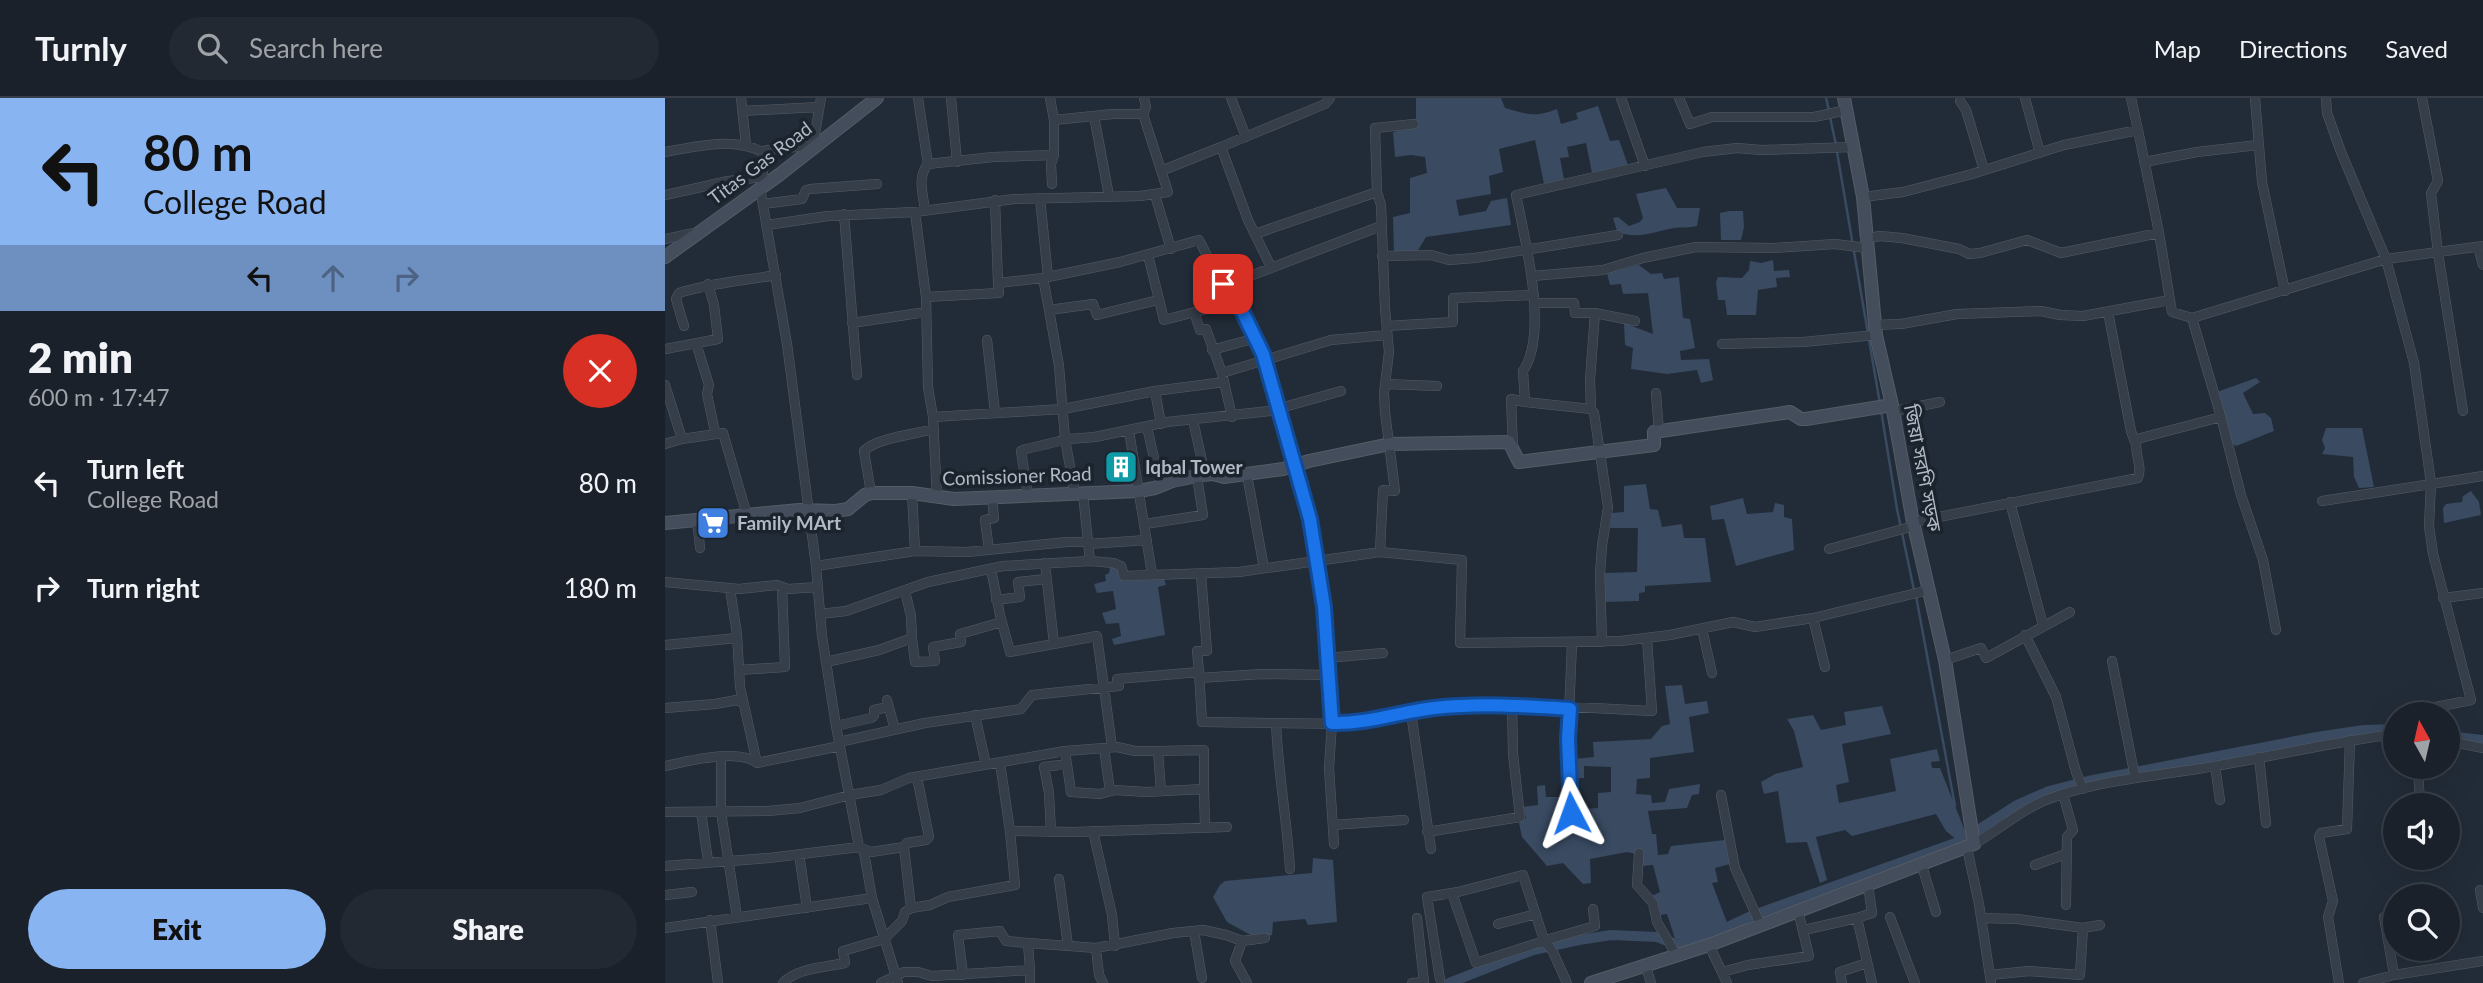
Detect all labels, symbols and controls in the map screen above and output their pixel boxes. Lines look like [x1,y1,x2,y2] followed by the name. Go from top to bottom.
[169,17,659,80] search box
[35,28,127,68] text: Turnly
[193,29,231,67] icon: search
[249,32,383,64] text: Search here
[2154,34,2201,63] text: Map
[2239,34,2347,63] text: Directions
[2385,34,2448,63] text: Saved
[703,116,816,209] street label: Titas Gas Road
[143,123,253,181] text: 80 m
[28,126,119,217] icon: left
[143,182,327,221] text: College Road
[1193,254,1253,314] pin
[241,259,279,297] icon: left
[314,259,352,297] icon: ahead
[387,259,425,297] icon: right
[1204,265,1242,303] icon: arrive
[28,332,133,382] text: 2 min
[563,334,637,408] button: close
[28,383,170,411] text: 600 m · 17:47
[1900,402,1947,534] street label: জিয়া সরণি সড়ক
[1102,448,1140,486] building icon: Iqbal Tower
[87,453,184,485] text: Turn left
[1145,455,1243,478] place label: Iqbal Tower
[942,461,1092,490] street label: Comissioner Road
[28,464,66,502] icon: left
[579,467,637,499] text: 80 m
[87,485,219,513] text: College Road
[694,504,732,542] supermarket icon: Family MArt
[737,511,841,534] place label: Family MArt
[28,569,66,607] icon: right
[87,572,200,604] text: Turn right
[564,572,637,604] text: 180 m
[2383,702,2461,779] north arrow
[2383,702,2460,961] map controls
[1534,776,1608,850] position arrow
[2383,793,2460,870] button: sound
[2383,884,2460,961] button: search
[28,889,326,969] button: Exit
[340,889,637,969] button: Share

